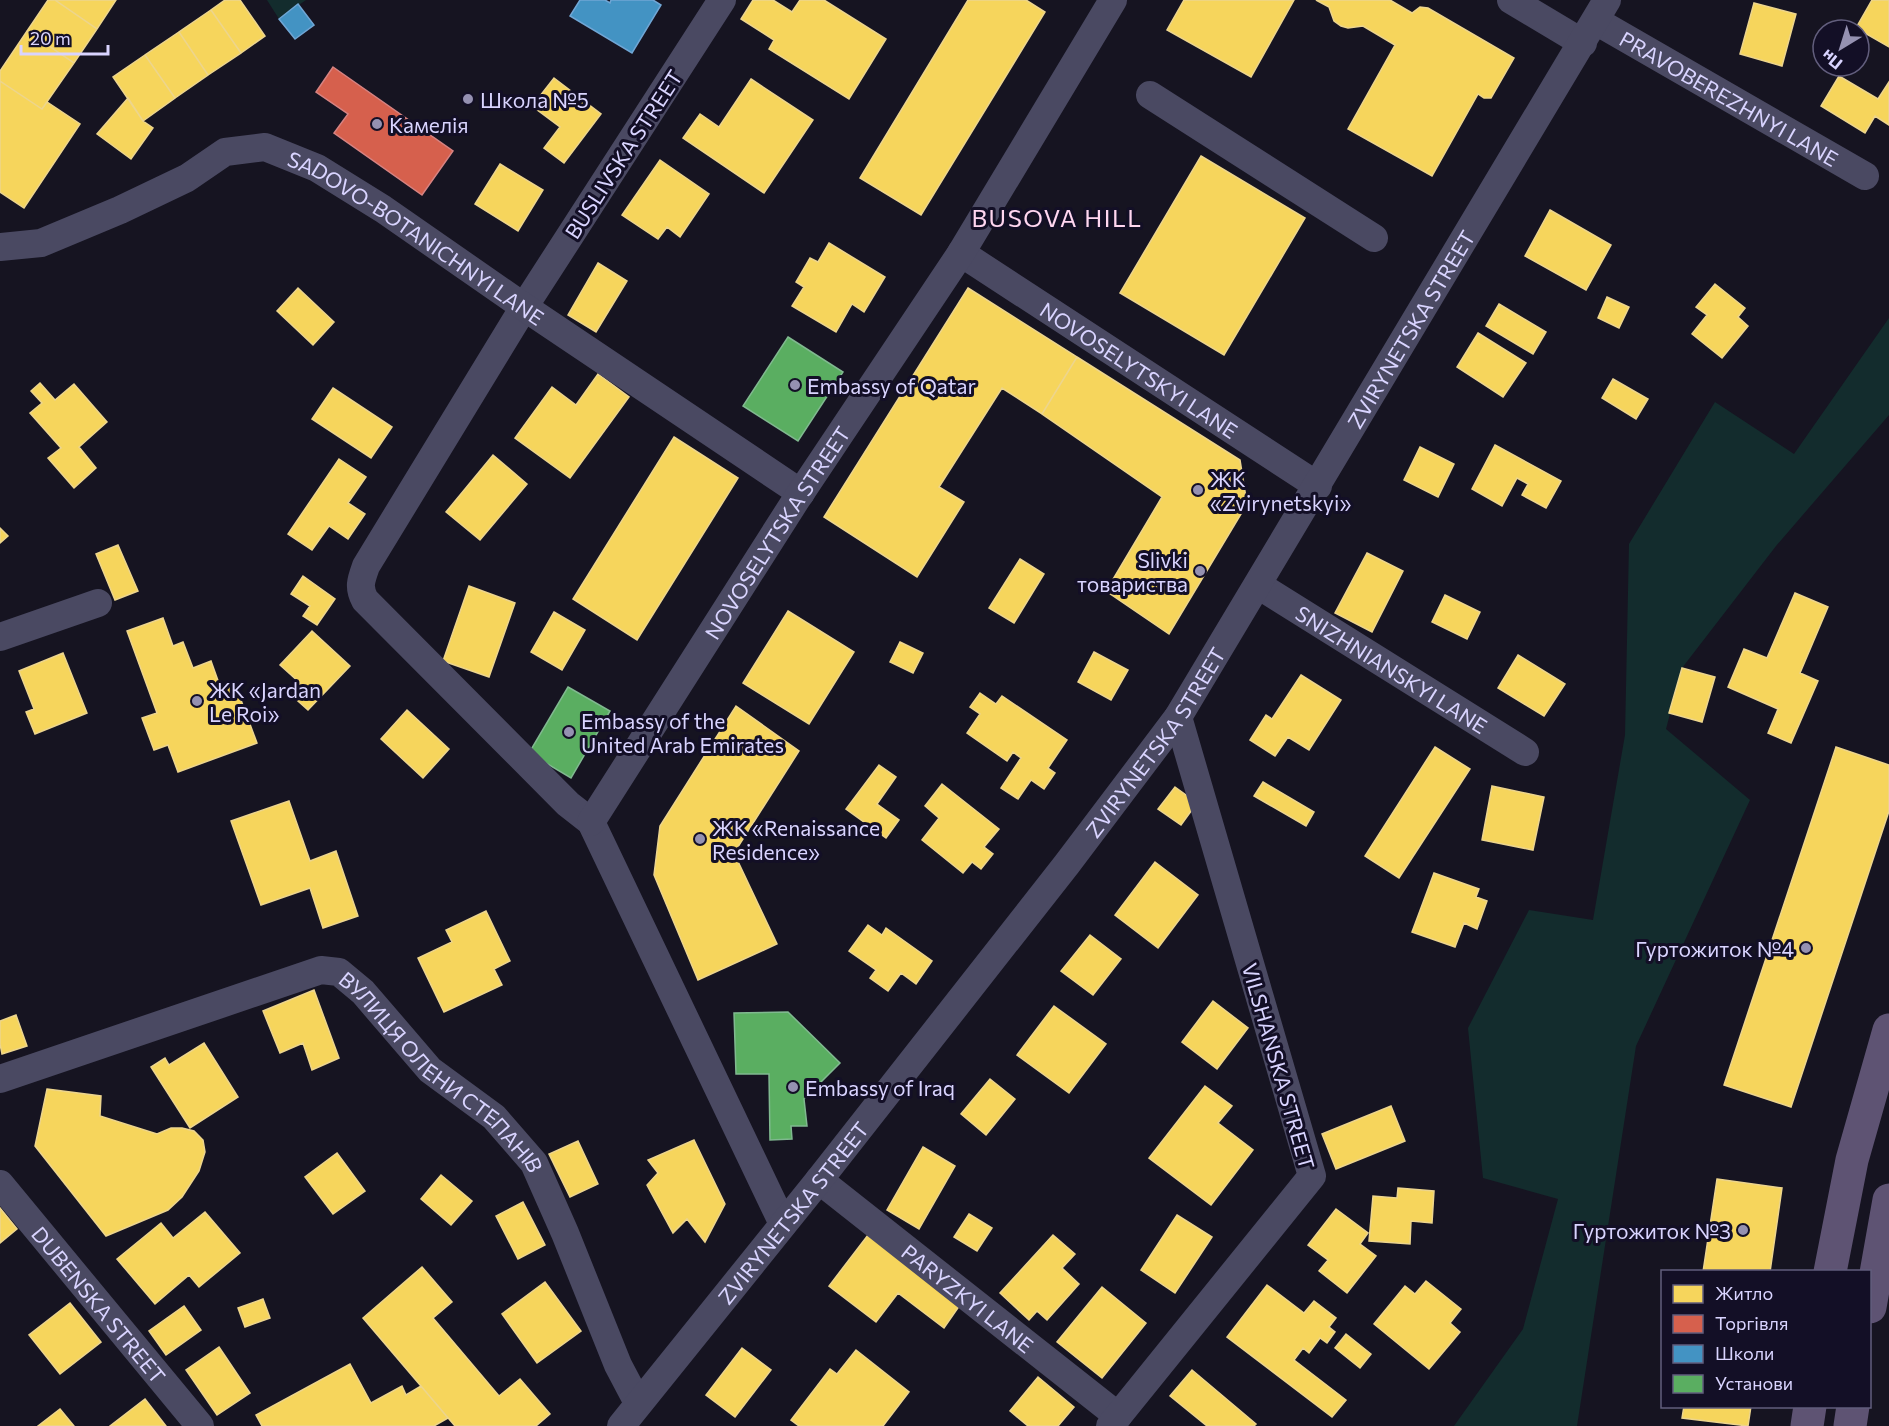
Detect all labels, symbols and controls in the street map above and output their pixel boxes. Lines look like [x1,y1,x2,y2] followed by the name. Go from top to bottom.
[21,18,108,56] scale bar
[1811,18,1871,78] north arrow
[1616,25,1843,171] street label: PRAVOBEREZHNYI LANE
[30,27,71,49] text: 20 m
[1817,46,1846,74] text: Пн
[559,65,687,243] street label: BUSLIVSKA STREET
[480,87,589,112] place label: Школа №5
[461,92,475,106] marker: Школа №5
[389,112,469,137] place label: Камелія
[370,117,384,131] marker: Камелія
[284,145,549,330] street label: SADOVO-BOTANICHNYI LANE
[972,203,1142,232] district label: BUSOVA HILL
[1341,225,1479,432] street label: ZVIRYNETSKA STREET
[1036,296,1243,443] street label: NOVOSELYTSKYI LANE
[807,373,976,398] place label: Embassy of Qatar
[788,378,802,392] marker: Embassy of Qatar
[699,421,854,643] street label: NOVOSELYTSKA STREET
[1210,466,1351,515] place label: ЖК «Zvirynetskyi»
[1191,483,1205,497] marker: ЖК «Zvirynetskyi»
[1077,547,1188,596] place label: Slivki товариства
[1193,564,1207,578] marker: Slivki товариства
[1292,600,1492,738] street label: SNIZHNIANSKYI LANE
[1080,642,1230,842] street label: ZVIRYNETSKA STREET
[209,677,321,726] place label: ЖК «Jardan Le Roi»
[190,694,204,708] marker: ЖК «Jardan Le Roi»
[581,708,784,757] place label: Embassy of the United Arab Emirates
[562,725,576,739] marker: Embassy of the United Arab Emirates
[712,815,880,864] place label: ЖК «Renaissance Residence»
[693,832,707,846] marker: ЖК «Renaissance Residence»
[1635,936,1794,961] place label: Гуртожиток №4
[1799,941,1813,955] marker: Гуртожиток №4
[1238,960,1320,1172] street label: VILSHANSKA STREET
[335,966,549,1176] street label: ВУЛИЦЯ ОЛЕНИ СТЕПАНІВ
[805,1075,955,1100] place label: Embassy of Iraq
[786,1080,800,1094] marker: Embassy of Iraq
[712,1116,873,1309] street label: ZVIRYNETSKA STREET
[1573,1218,1731,1243] place label: Гуртожиток №3
[27,1221,171,1388] street label: DUBENSKA STREET
[1736,1223,1750,1237] marker: Гуртожиток №3
[897,1238,1039,1357] street label: PARYZKYI LANE
[1661,1270,1871,1408] legend
[1715,1282,1773,1304] text: Житло
[1715,1312,1788,1334] text: Торгівля
[1715,1342,1774,1364] text: Школи
[1715,1372,1793,1394] text: Установи

